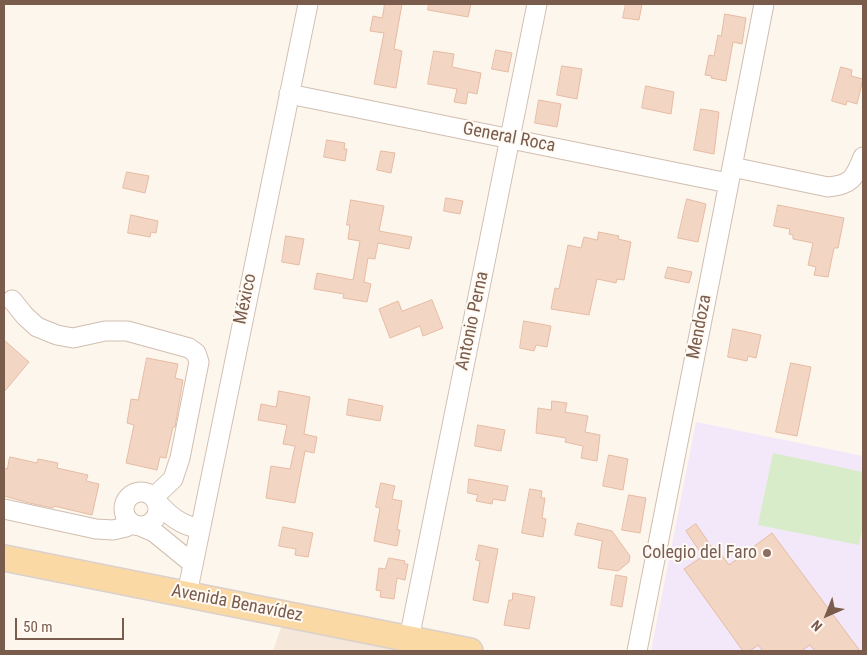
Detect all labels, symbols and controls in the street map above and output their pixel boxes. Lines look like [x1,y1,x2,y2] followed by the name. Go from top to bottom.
[461,118,557,158] street label: General Roca
[452,270,494,372] street label: Antonio Perna
[230,272,262,326] street label: México
[683,293,717,361] street label: Mendoza
[642,542,757,564] place label: Colegio del Faro
[761,547,773,559] marker: Colegio del Faro
[170,581,304,627] street label: Avenida Benavídez
[802,590,852,640] north arrow
[18,608,126,640] scale bar
[808,617,825,635] text: N
[23,618,53,636] text: 50 m

